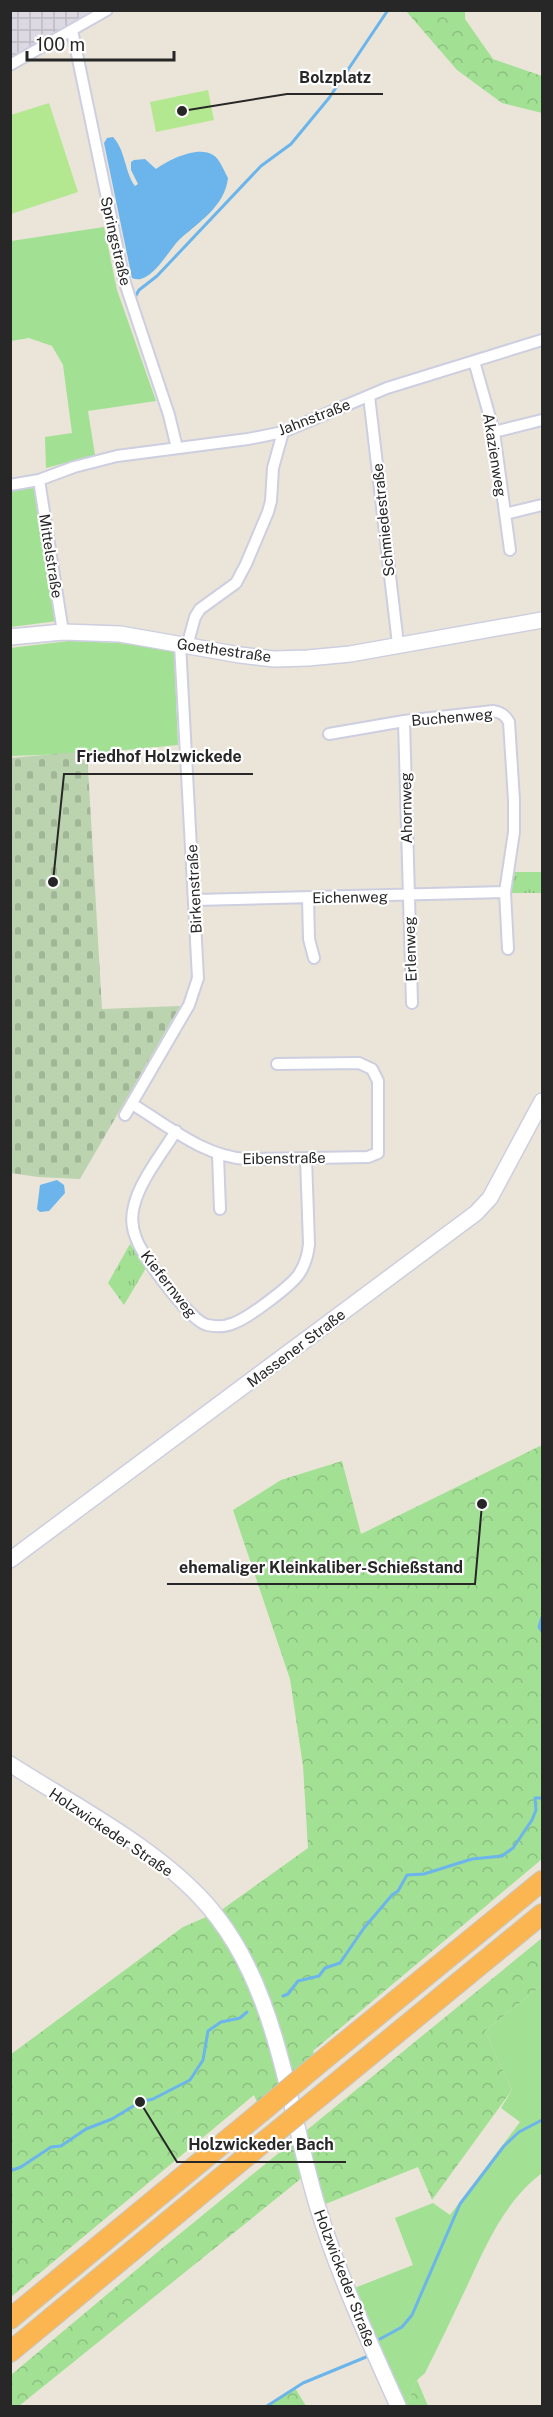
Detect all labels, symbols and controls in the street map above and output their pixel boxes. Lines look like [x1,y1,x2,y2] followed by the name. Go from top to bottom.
[27,24,174,62] scale bar
[36,34,85,55] text: 100 m
[287,60,383,94] callout: Bolzplatz
[299,68,371,87] text: Bolzplatz
[97,195,135,287] street label: Springstraße
[276,395,352,439] street label: Jahnstraße
[480,412,510,498] street label: Akazienweg
[369,463,397,577] street label: Schmiedestraße
[36,513,66,599] street label: Mittelstraße
[176,635,272,665] street label: Goethestraße
[411,705,493,729] street label: Buchenweg
[64,740,253,774] callout: Friedhof Holzwickede
[76,747,242,766] text: Friedhof Holzwickede
[397,772,415,844] street label: Ahornweg
[183,844,205,934] street label: Birkenstraße
[312,888,388,906] street label: Eichenweg
[400,916,420,982] street label: Erlenweg
[242,1149,326,1167] street label: Eibenstraße
[138,1247,200,1321] street label: Kiefernweg
[244,1306,348,1390] street label: Massener Straße
[167,1550,475,1584] callout: ehemaliger Kleinkaliber-Schießstand
[179,1558,463,1577] text: ehemaliger Kleinkaliber-Schießstand
[46,1784,176,1880] street label: Holzwickeder Straße
[177,2128,346,2162] callout: Holzwickeder Bach
[188,2135,334,2154] text: Holzwickeder Bach
[311,2207,379,2349] street label: Holzwickeder Straße

